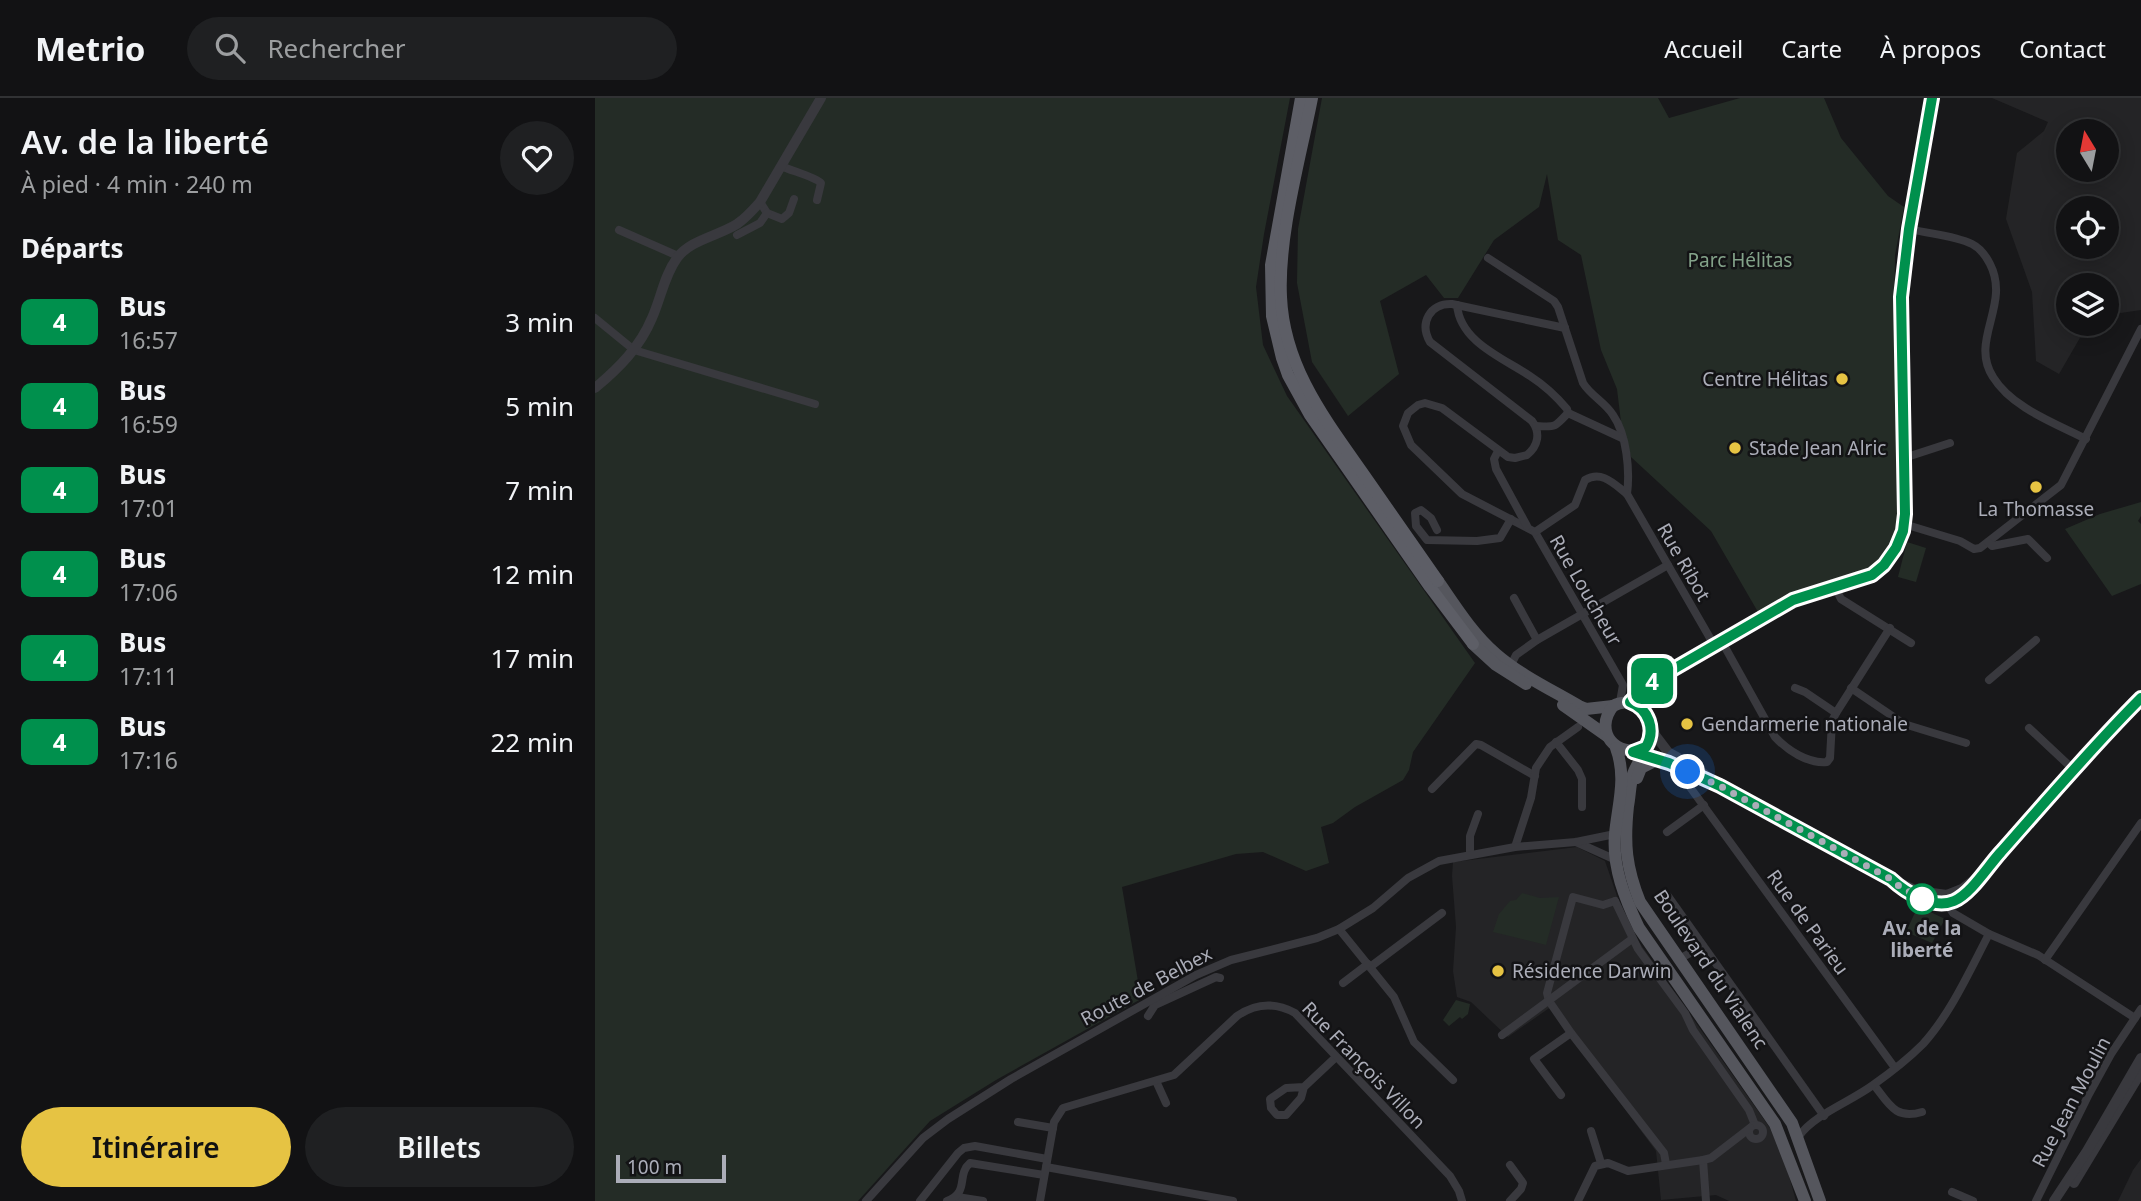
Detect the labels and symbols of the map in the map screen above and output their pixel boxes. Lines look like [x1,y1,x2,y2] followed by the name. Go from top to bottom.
[2056,119,2119,182] north arrow
[1688,247,1792,273] park label: Parc Hélitas
[1702,366,1828,392] place label: Centre Hélitas
[1834,371,1850,387] marker: Centre Hélitas
[1749,435,1886,461] place label: Stade Jean Alric
[1727,440,1743,456] marker: Stade Jean Alric
[2028,479,2044,495] marker: La Thomasse
[1978,496,2094,522] place label: La Thomasse
[1651,518,1717,606] street label: Rue Ribot
[1544,530,1628,650] street label: Rue Loucheur
[1629,658,1675,704] line badge: 4
[1701,711,1908,737] place label: Gendarmerie nationale
[1679,716,1695,732] marker: Gendarmerie nationale
[1670,754,1705,789] your location
[1761,864,1855,980] street label: Rue de Parieu
[1648,884,1774,1054] street label: Boulevard du Vialenc
[1907,884,1937,914] marker: Av. de la liberté
[1883,915,1961,963] place label: Av. de la liberté
[1076,940,1216,1032] street label: Route de Belbex
[1512,958,1671,984] place label: Résidence Darwin
[1490,963,1506,979] marker: Résidence Darwin
[1296,996,1432,1134] street label: Rue François Villon
[2026,1032,2116,1172] street label: Rue Jean Moulin
[616,1152,726,1184] scale bar

